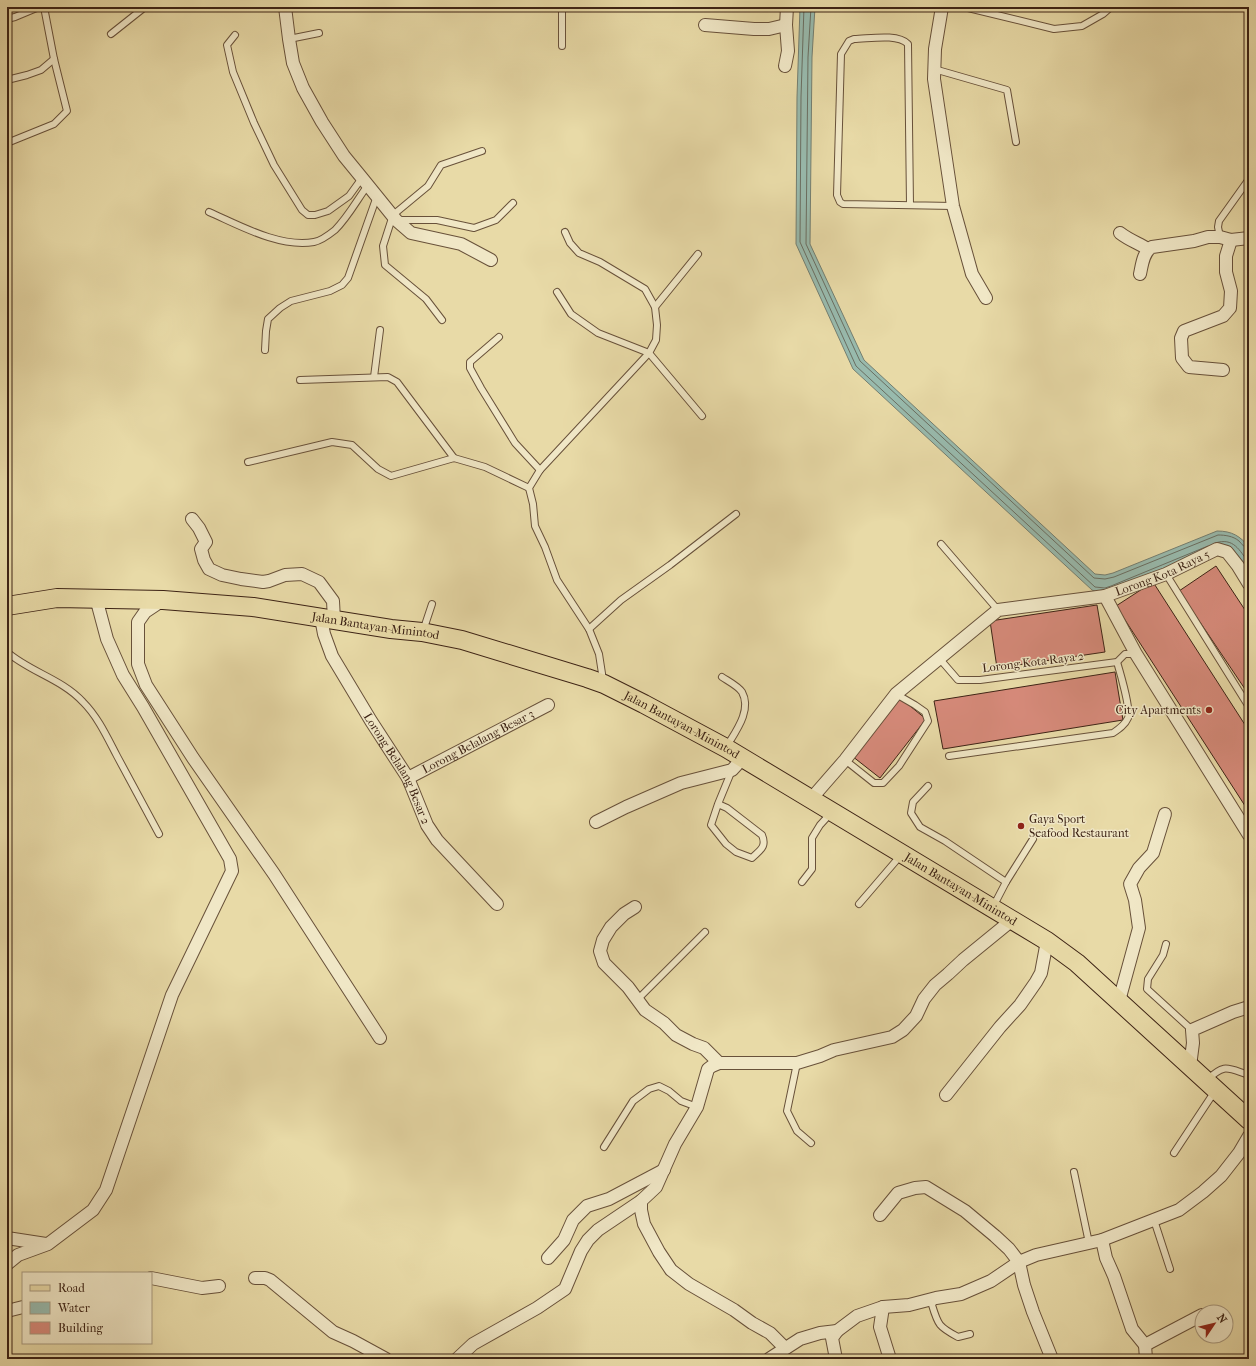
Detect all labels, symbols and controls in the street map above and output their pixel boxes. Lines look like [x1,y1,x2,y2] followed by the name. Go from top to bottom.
[1113,547,1212,599] street label: Lorong Kota Raya 5
[310,609,441,642] street label: Jalan Bantayan-Minintod
[982,649,1084,675] street label: Lorong Kota Raya 2
[621,688,742,762] street label: Jalan Bantayan-Minintod
[1116,703,1202,717] place label: City Apartments
[1204,705,1214,715] marker: City Apartments
[420,707,536,776] street label: Lorong Belalang Besar 3
[361,710,433,826] street label: Lorong Belalang Besar 2
[1029,812,1130,840] place label: Gaya Sport Seafood Restaurant
[1016,821,1026,831] marker: Gaya Sport Seafood Restaurant
[901,849,1020,929] street label: Jalan Bantayan-Minintod
[22,1272,152,1344] legend
[58,1281,85,1295] text: Road
[57,1301,91,1315] text: Water
[1194,1304,1234,1344] north arrow
[1214,1311,1230,1326] text: N
[58,1321,103,1335] text: Building

